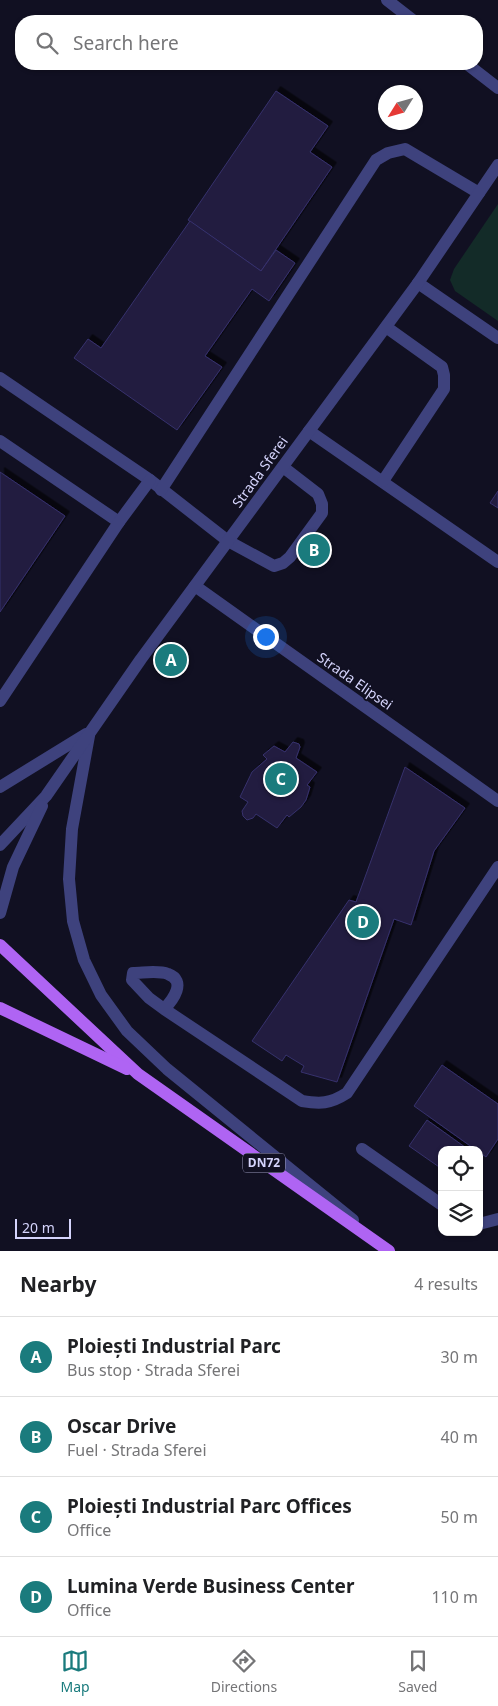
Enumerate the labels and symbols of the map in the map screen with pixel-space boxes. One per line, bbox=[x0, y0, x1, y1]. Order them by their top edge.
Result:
north arrow bbox=[378, 85, 423, 130]
street label: Strada Sferei bbox=[227, 432, 292, 511]
pin: B bbox=[298, 531, 330, 569]
your location bbox=[253, 624, 279, 650]
pin: A bbox=[155, 641, 187, 679]
street label: Strada Elipsei bbox=[314, 648, 397, 714]
pin: C bbox=[265, 760, 297, 798]
pin: D bbox=[347, 903, 379, 941]
road number: DN72 bbox=[243, 1154, 285, 1172]
scale bar bbox=[15, 1216, 71, 1239]

